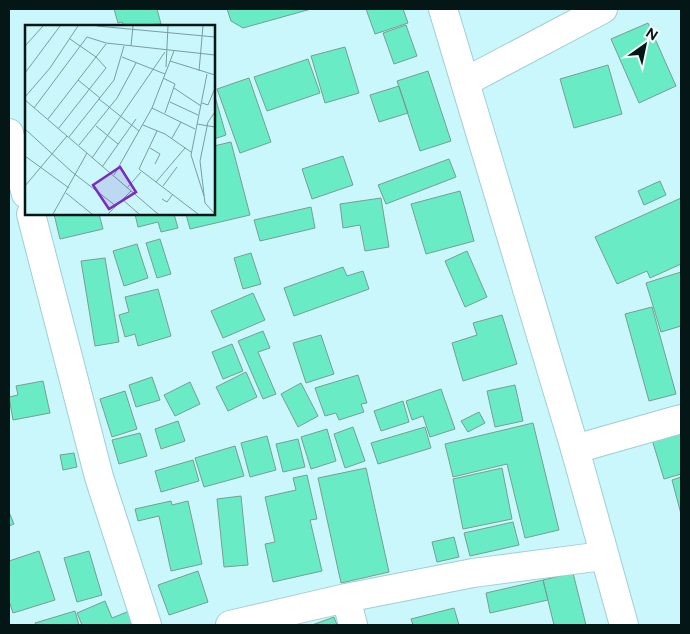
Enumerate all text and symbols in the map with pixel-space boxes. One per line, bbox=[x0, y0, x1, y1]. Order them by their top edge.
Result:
north arrow bbox=[620, 20, 670, 70]
text: N bbox=[643, 24, 661, 45]
inset map bbox=[25, 25, 215, 215]

